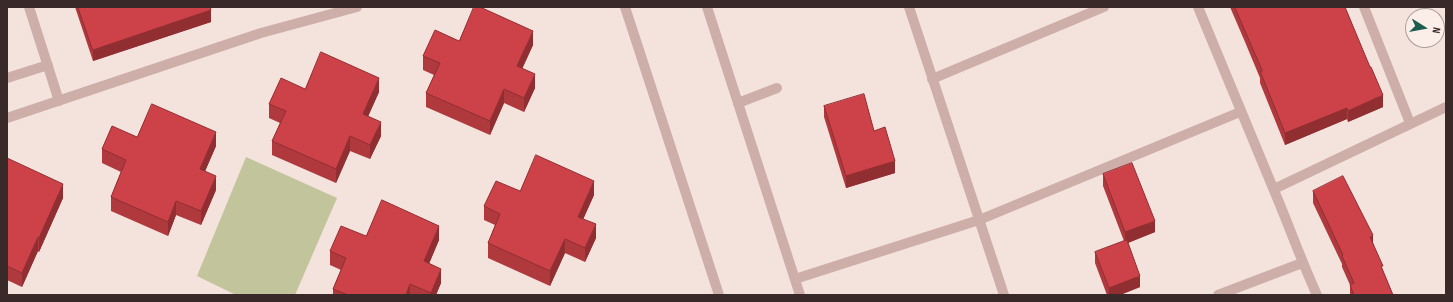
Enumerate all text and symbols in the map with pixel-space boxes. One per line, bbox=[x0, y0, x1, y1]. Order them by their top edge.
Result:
north arrow bbox=[1405, 8, 1445, 48]
text: N bbox=[1429, 26, 1443, 34]

